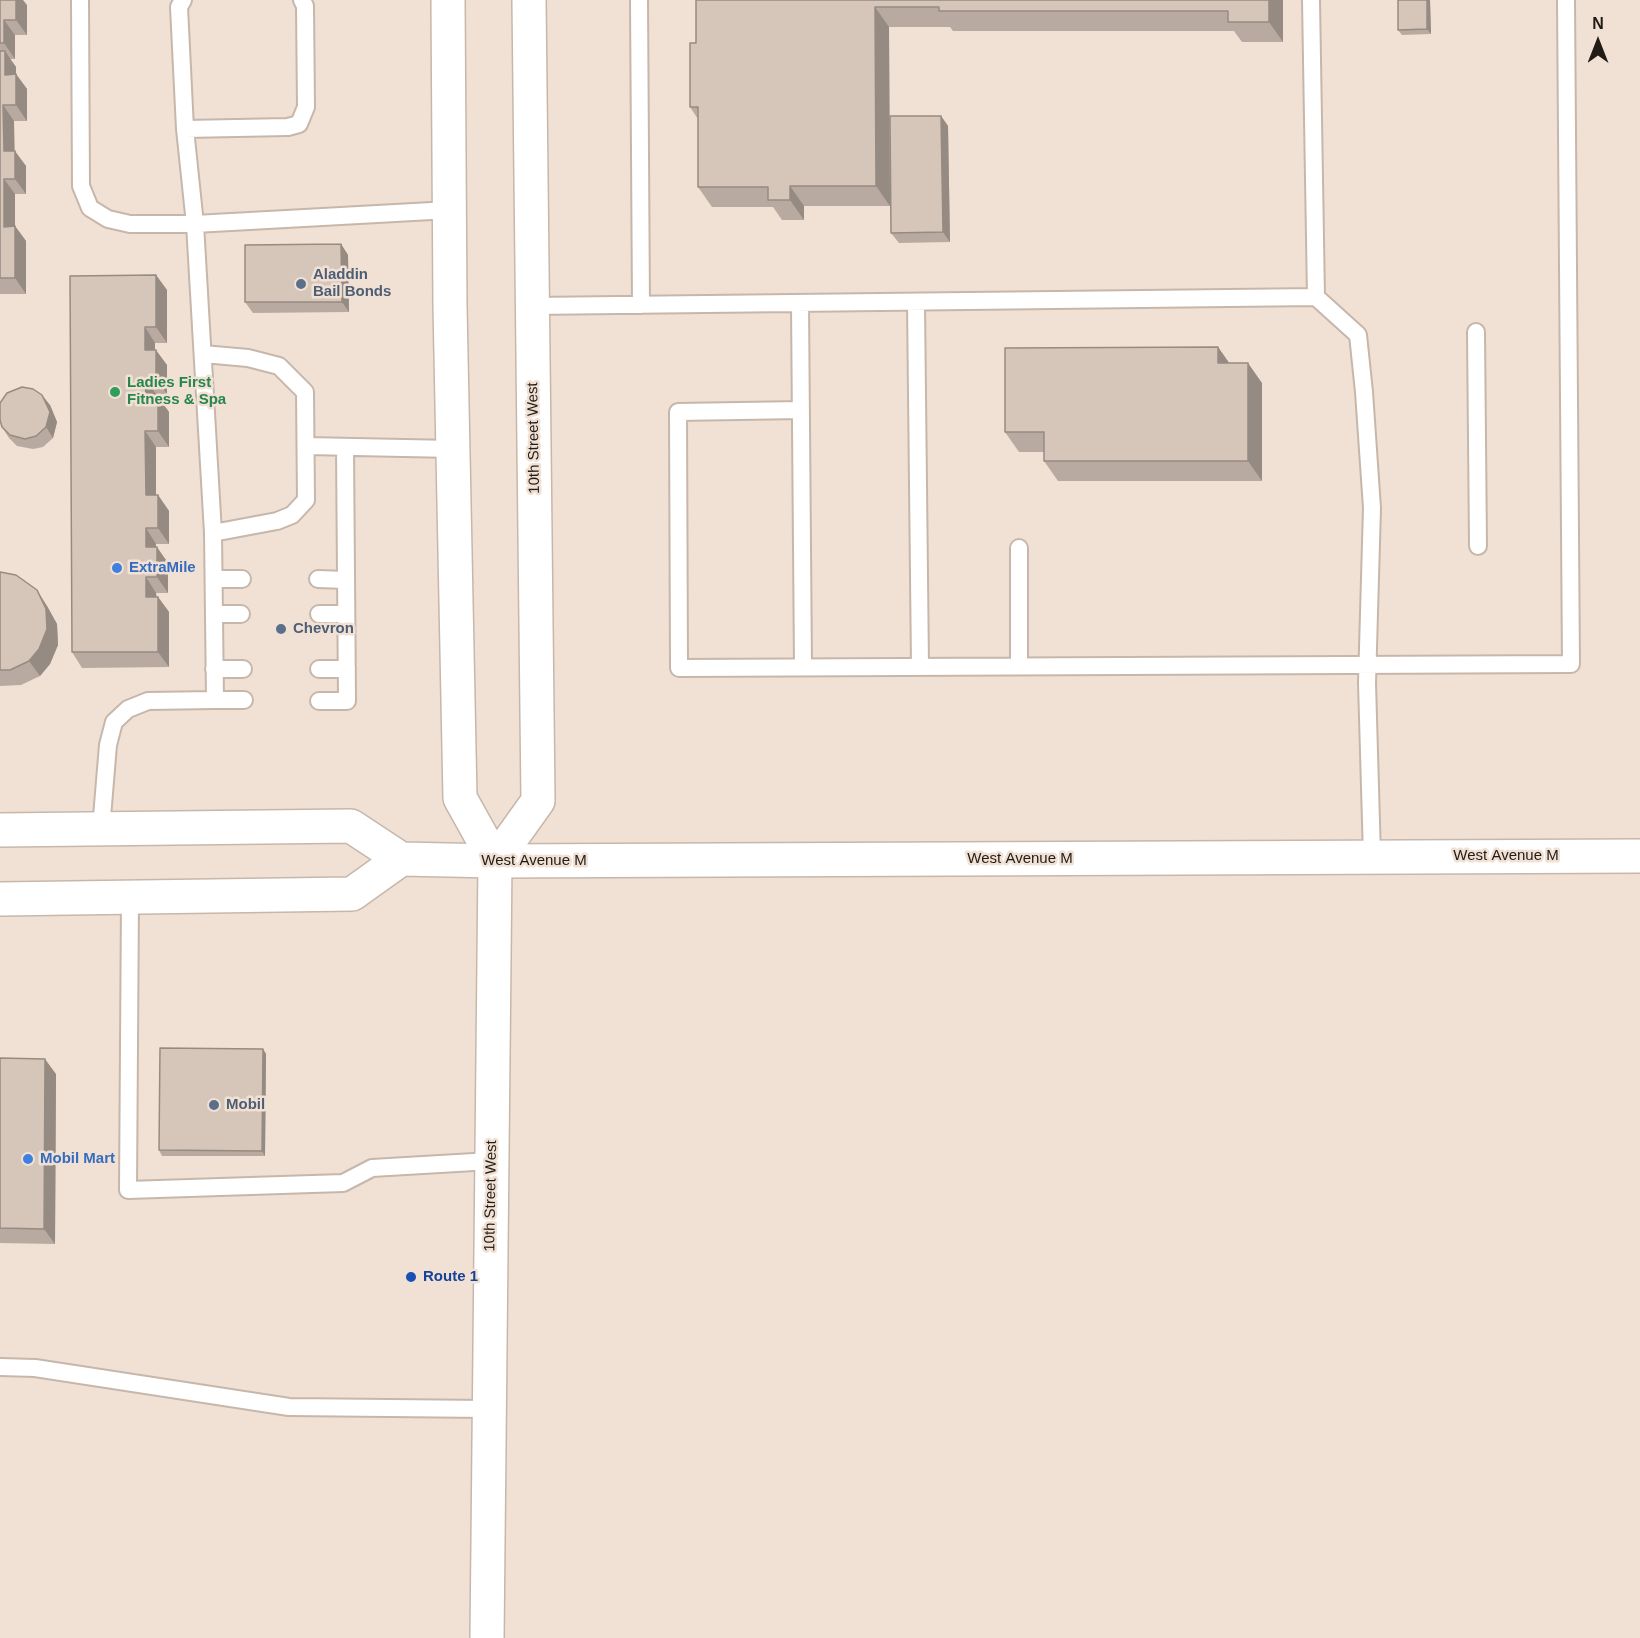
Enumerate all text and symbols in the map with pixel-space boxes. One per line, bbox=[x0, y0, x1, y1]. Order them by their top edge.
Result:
north arrow bbox=[1568, 12, 1628, 72]
text: N bbox=[1592, 15, 1604, 32]
place label: Aladdin Bail Bonds bbox=[313, 266, 391, 301]
marker: Aladdin Bail Bonds bbox=[294, 277, 308, 291]
place label: Ladies First Fitness & Spa bbox=[127, 374, 226, 409]
street label: 10th Street West bbox=[524, 382, 544, 494]
marker: Ladies First Fitness & Spa bbox=[108, 385, 122, 399]
place label: ExtraMile bbox=[129, 559, 196, 577]
marker: ExtraMile bbox=[110, 561, 124, 575]
place label: Chevron bbox=[293, 620, 354, 638]
marker: Chevron bbox=[274, 622, 288, 636]
street label: West Avenue M bbox=[1453, 847, 1559, 865]
street label: West Avenue M bbox=[967, 850, 1073, 868]
street label: West Avenue M bbox=[481, 852, 587, 870]
place label: Mobil bbox=[226, 1096, 265, 1114]
marker: Mobil bbox=[207, 1098, 221, 1112]
street label: 10th Street West bbox=[481, 1140, 501, 1252]
place label: Mobil Mart bbox=[40, 1150, 115, 1168]
marker: Mobil Mart bbox=[21, 1152, 35, 1166]
place label: Route 1 bbox=[423, 1268, 478, 1286]
marker: Route 1 bbox=[404, 1270, 418, 1284]

